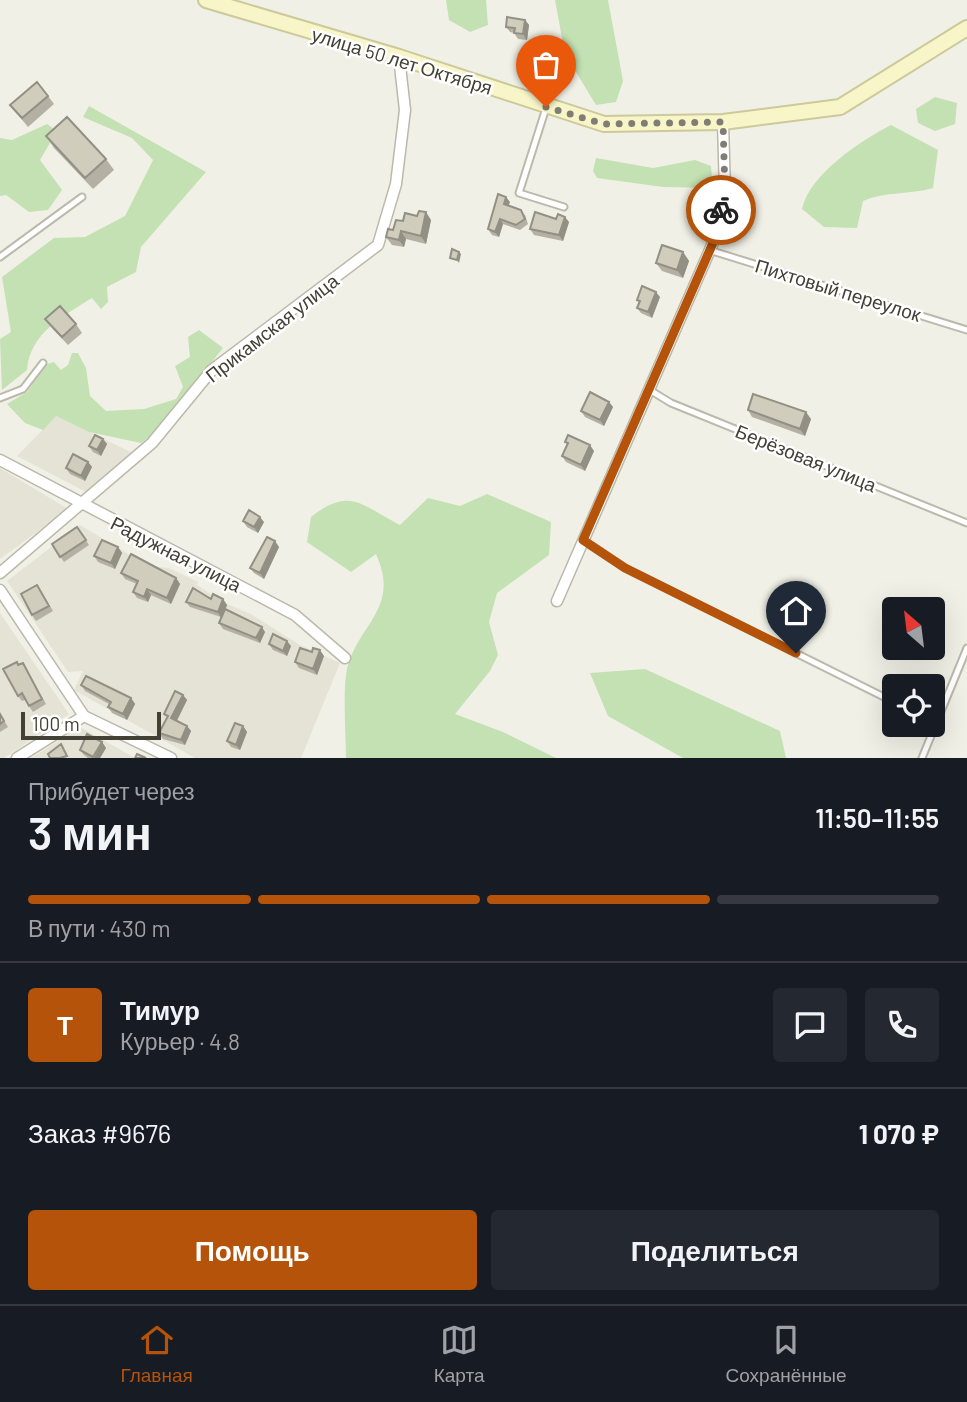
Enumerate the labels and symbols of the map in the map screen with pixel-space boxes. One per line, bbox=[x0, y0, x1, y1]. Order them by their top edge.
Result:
street label: улица 50 лет Октября bbox=[309, 22, 495, 99]
pin bbox=[516, 35, 576, 107]
courier bbox=[686, 175, 756, 245]
street label: Пихтовый переулок bbox=[753, 253, 924, 326]
street label: Прикамская улица bbox=[201, 268, 343, 387]
street label: Берёзовая улица bbox=[732, 419, 880, 496]
street label: Радужная улица bbox=[107, 511, 246, 597]
pin bbox=[766, 581, 826, 653]
north arrow bbox=[882, 597, 945, 660]
scale bar bbox=[21, 709, 161, 741]

